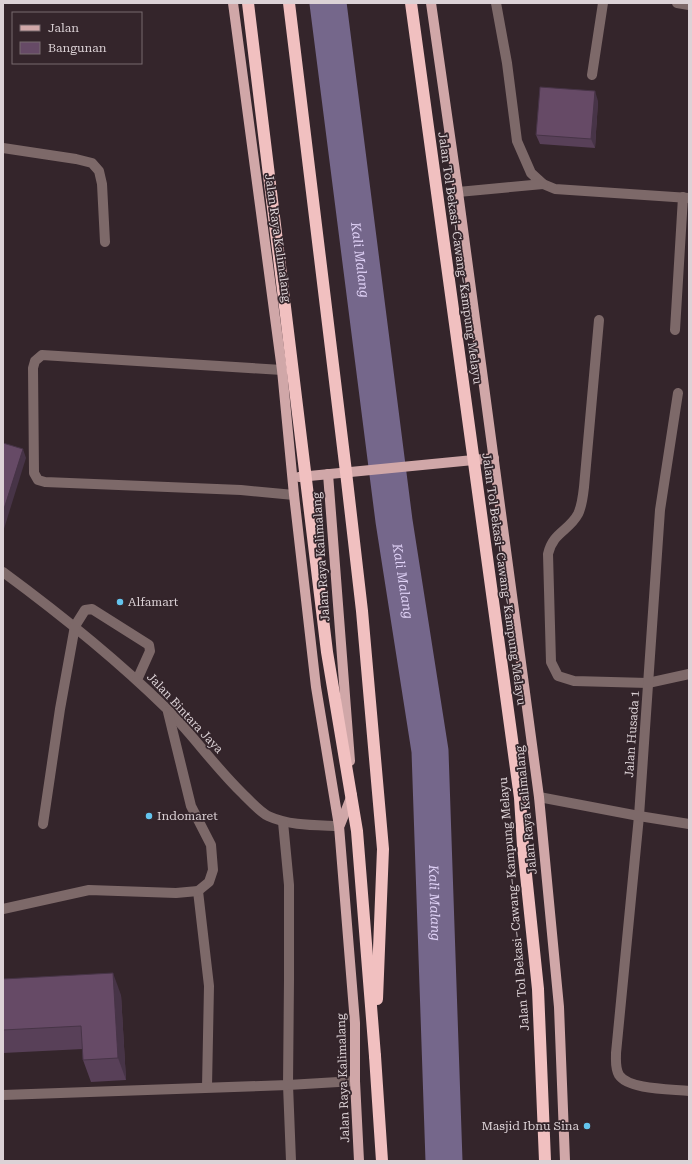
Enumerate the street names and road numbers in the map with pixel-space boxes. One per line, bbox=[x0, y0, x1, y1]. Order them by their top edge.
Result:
street label: Jalan Tol Bekasi–Cawang–Kampung Melayu bbox=[435, 131, 485, 386]
street label: Jalan Raya Kalimalang bbox=[262, 173, 294, 303]
street label: Jalan Tol Bekasi–Cawang–Kampung Melayu bbox=[479, 452, 529, 707]
street label: Jalan Raya Kalimalang bbox=[309, 492, 333, 622]
street label: Jalan Bintara Jaya bbox=[144, 670, 226, 756]
street label: Jalan Husada 1 bbox=[622, 690, 642, 778]
street label: Jalan Raya Kalimalang bbox=[512, 745, 540, 875]
street label: Jalan Tol Bekasi–Cawang–Kampung Melayu bbox=[496, 776, 532, 1031]
street label: Jalan Raya Kalimalang bbox=[334, 1013, 352, 1143]

